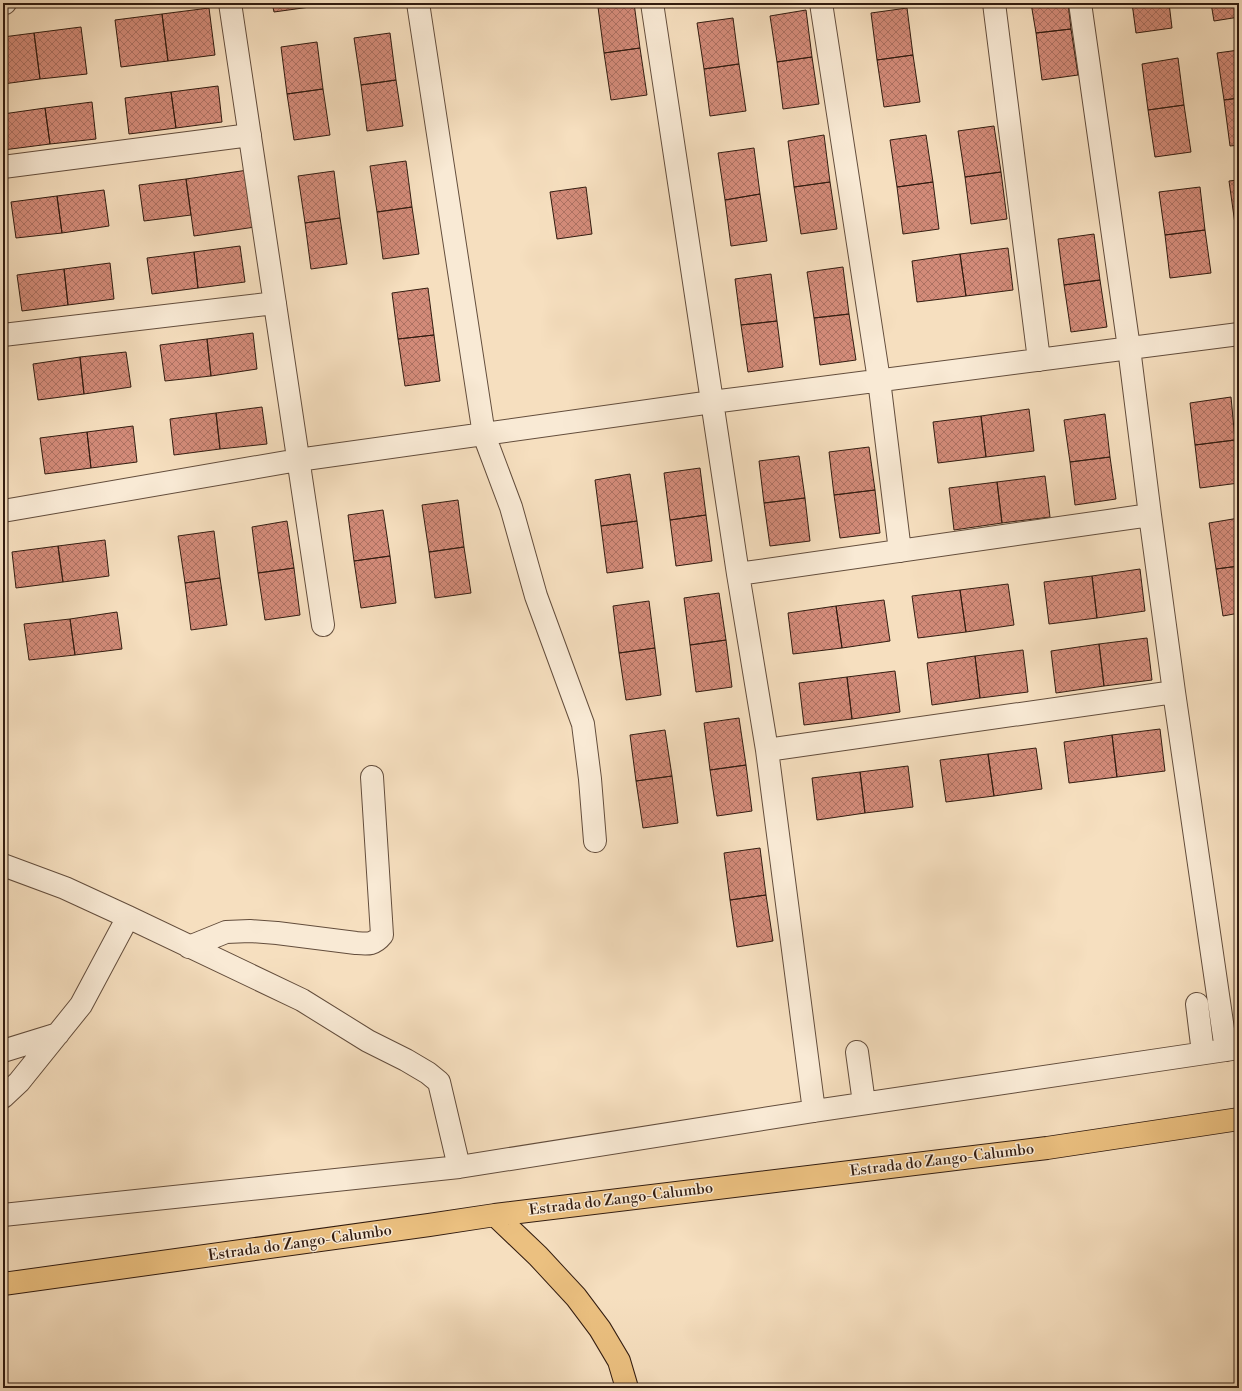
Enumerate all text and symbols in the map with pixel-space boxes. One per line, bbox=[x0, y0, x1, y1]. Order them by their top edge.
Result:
street label: Estrada do Zango-Calumbo bbox=[849, 1139, 1035, 1181]
street label: Estrada do Zango-Calumbo bbox=[528, 1178, 714, 1220]
street label: Estrada do Zango-Calumbo bbox=[207, 1221, 393, 1265]

